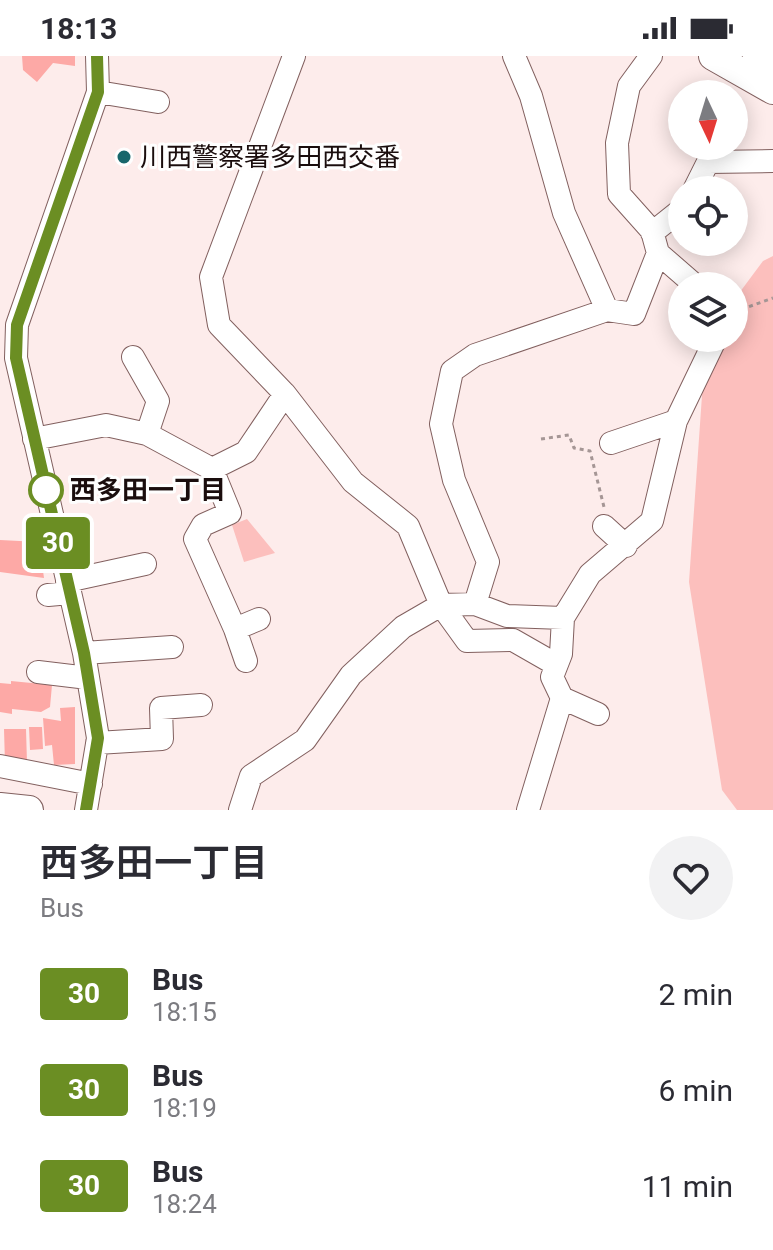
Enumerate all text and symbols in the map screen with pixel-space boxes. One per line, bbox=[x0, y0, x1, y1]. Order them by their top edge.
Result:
text: 18:13 bbox=[40, 11, 117, 46]
north arrow bbox=[668, 80, 748, 160]
map controls bbox=[668, 80, 748, 352]
place label: 川西警察署多田西交番 bbox=[140, 142, 400, 172]
marker: 川西警察署多田西交番 bbox=[115, 148, 133, 166]
button: locate bbox=[668, 176, 748, 256]
button: layers bbox=[668, 272, 748, 352]
marker: 西多田一丁目 bbox=[29, 473, 63, 507]
place label: 西多田一丁目 bbox=[70, 475, 226, 505]
line badge: 30 bbox=[22, 517, 94, 569]
text: 30 bbox=[42, 526, 74, 559]
button: heart bbox=[649, 836, 733, 920]
text: 西多田一丁目 bbox=[40, 841, 268, 885]
text: Bus bbox=[40, 893, 84, 923]
text: Bus bbox=[152, 962, 203, 997]
text: 30 bbox=[68, 977, 100, 1010]
text: 2 min bbox=[659, 977, 733, 1012]
text: 18:15 bbox=[152, 997, 217, 1027]
text: Bus bbox=[152, 1058, 203, 1093]
text: 30 bbox=[68, 1073, 100, 1106]
text: 6 min bbox=[659, 1073, 733, 1108]
text: 18:19 bbox=[152, 1093, 217, 1123]
text: Bus bbox=[152, 1154, 203, 1189]
text: 30 bbox=[68, 1169, 100, 1202]
text: 11 min bbox=[642, 1169, 733, 1204]
text: 18:24 bbox=[152, 1189, 217, 1219]

